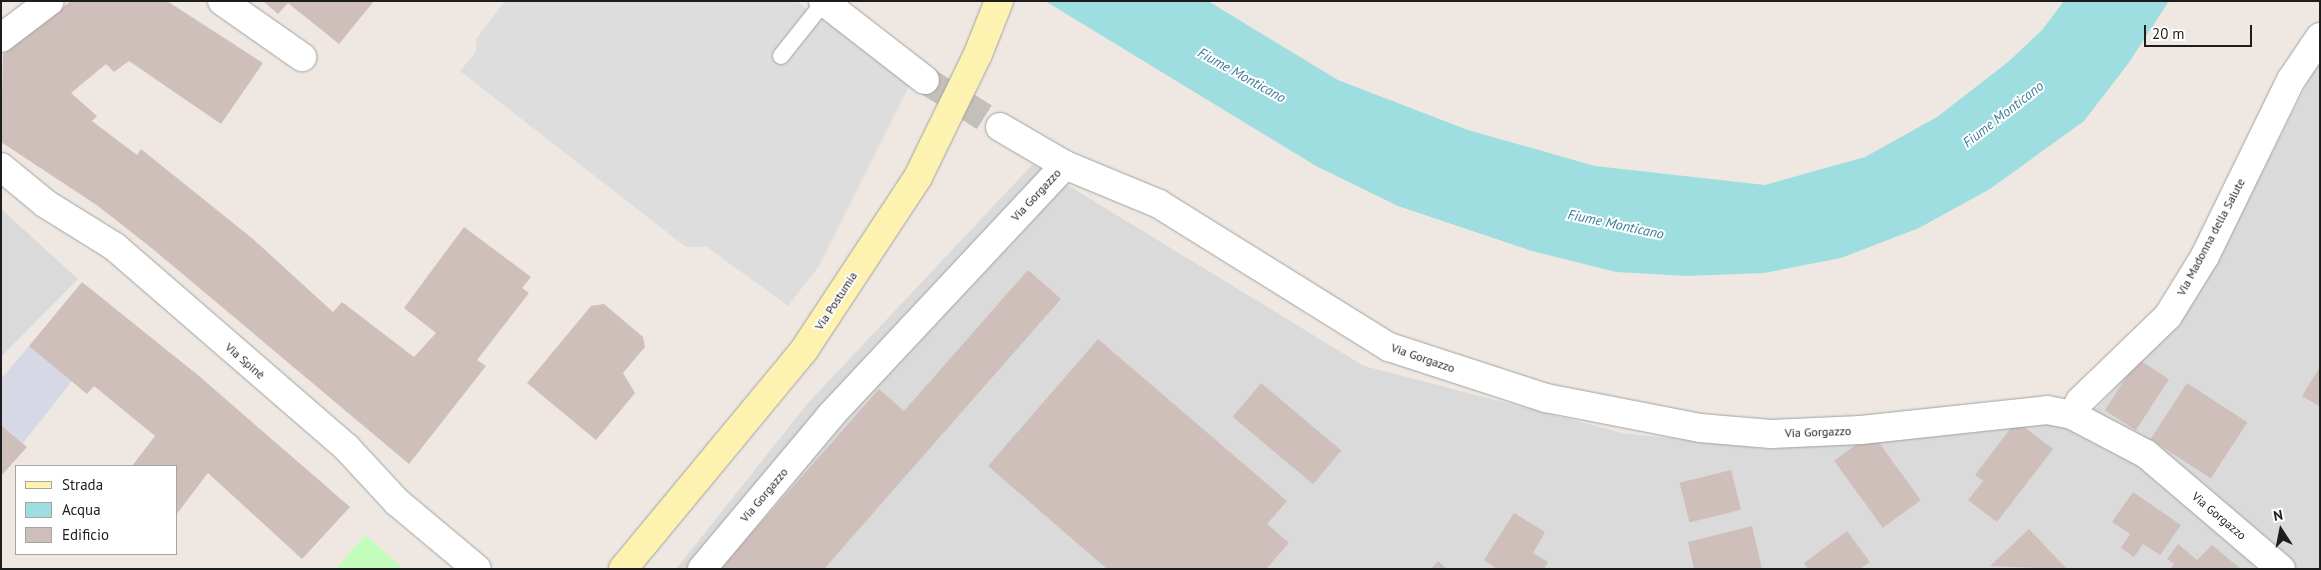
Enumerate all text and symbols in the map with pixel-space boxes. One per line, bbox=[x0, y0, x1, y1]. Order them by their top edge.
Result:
scale bar bbox=[2146, 15, 2254, 47]
text: 20 m bbox=[2152, 24, 2185, 43]
water label: Fiume Monticano bbox=[1195, 44, 1289, 106]
water label: Fiume Monticano bbox=[1959, 77, 2047, 151]
street label: Via Gorgazzo bbox=[1008, 166, 1064, 224]
street label: Via Madonna della Salute bbox=[2174, 176, 2248, 298]
water label: Fiume Monticano bbox=[1566, 206, 1666, 242]
street label: Via Postumia bbox=[812, 269, 860, 333]
street label: Via Spinè bbox=[222, 340, 268, 382]
street label: Via Gorgazzo bbox=[1389, 340, 1457, 376]
street label: Via Gorgazzo bbox=[1785, 424, 1851, 440]
legend bbox=[15, 465, 178, 555]
street label: Via Gorgazzo bbox=[737, 465, 791, 525]
text: Strada bbox=[62, 475, 103, 494]
street label: Via Gorgazzo bbox=[2189, 489, 2249, 543]
text: Acqua bbox=[62, 500, 101, 519]
north arrow bbox=[2256, 505, 2306, 555]
text: N bbox=[2272, 506, 2284, 525]
text: Edificio bbox=[62, 525, 109, 544]

